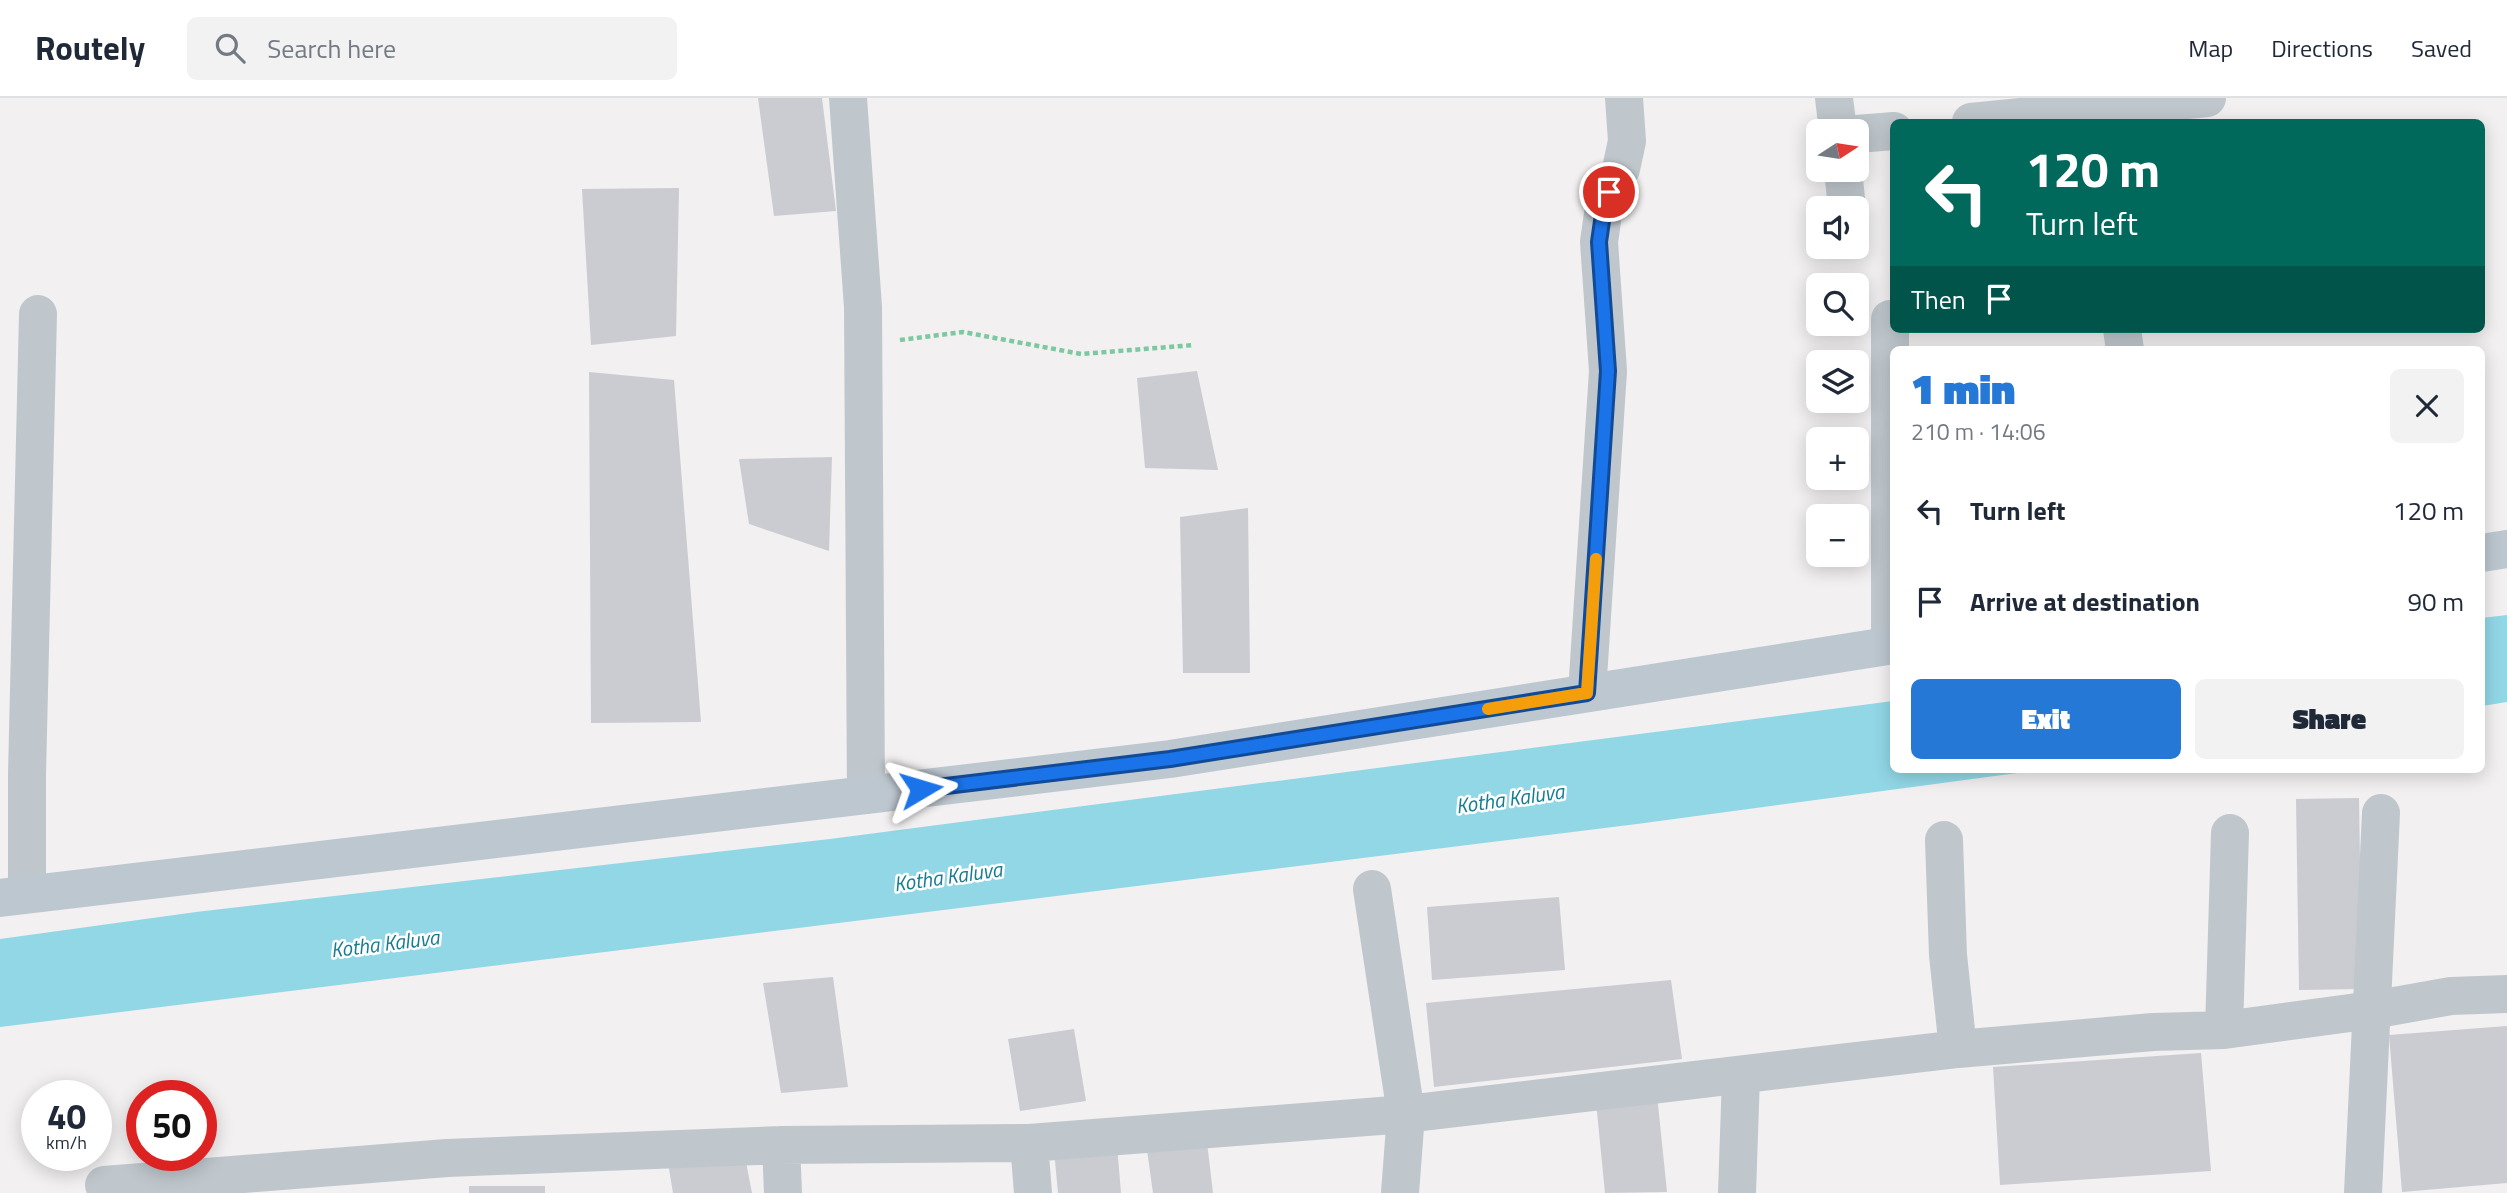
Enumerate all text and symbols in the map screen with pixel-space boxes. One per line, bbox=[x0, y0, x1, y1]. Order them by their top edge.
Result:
search box bbox=[187, 17, 677, 80]
text: Routely bbox=[35, 23, 145, 73]
icon: search bbox=[211, 29, 249, 67]
text: Search here bbox=[267, 29, 396, 68]
text: Map bbox=[2188, 30, 2233, 66]
text: Directions bbox=[2271, 30, 2373, 66]
text: Saved bbox=[2411, 30, 2472, 66]
north arrow bbox=[1806, 119, 1869, 182]
map controls bbox=[1806, 119, 1869, 567]
text: 120 m bbox=[2026, 131, 2160, 206]
icon: left bbox=[1911, 147, 2002, 238]
pin bbox=[1579, 162, 1639, 222]
icon: arrive bbox=[1590, 173, 1628, 211]
button: sound bbox=[1806, 196, 1869, 259]
text: Turn left bbox=[2026, 199, 2138, 247]
button: search bbox=[1806, 273, 1869, 336]
text: Then bbox=[1911, 280, 1966, 319]
icon: arrive bbox=[1980, 280, 2018, 318]
button: layers bbox=[1806, 350, 1869, 413]
text: 1 min bbox=[1911, 356, 2015, 420]
button: close bbox=[2390, 369, 2464, 443]
text: 210 m · 14:06 bbox=[1911, 414, 2046, 449]
button: + bbox=[1806, 427, 1869, 490]
text: Turn left bbox=[1970, 491, 2065, 530]
text: 120 m bbox=[2393, 491, 2464, 530]
icon: left bbox=[1911, 492, 1949, 530]
button: − bbox=[1806, 504, 1869, 567]
text: Arrive at destination bbox=[1970, 582, 2200, 621]
text: 90 m bbox=[2407, 582, 2464, 621]
icon: arrive bbox=[1911, 583, 1949, 621]
button: Exit bbox=[1911, 679, 2181, 759]
button: Share bbox=[2195, 679, 2464, 759]
position arrow bbox=[884, 752, 958, 826]
water label: Kotha Kaluva bbox=[1454, 774, 1567, 821]
water label: Kotha Kaluva bbox=[892, 852, 1005, 899]
water label: Kotha Kaluva bbox=[329, 920, 442, 966]
speed limit sign: 50 bbox=[126, 1080, 217, 1171]
text: 40 bbox=[47, 1089, 86, 1143]
text: km/h bbox=[46, 1129, 87, 1156]

